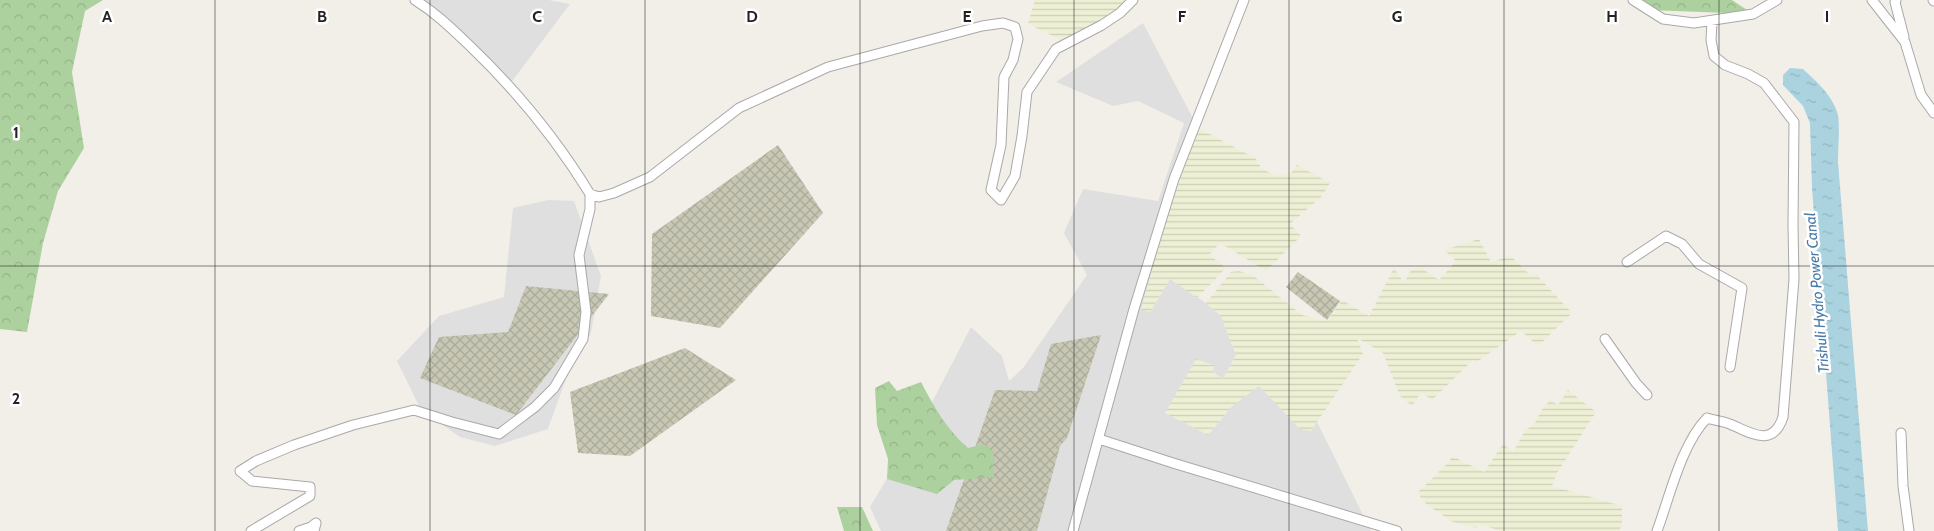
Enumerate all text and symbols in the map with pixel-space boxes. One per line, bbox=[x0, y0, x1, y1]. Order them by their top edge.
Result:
text: A bbox=[102, 7, 112, 26]
text: B bbox=[317, 7, 327, 26]
text: C bbox=[532, 7, 542, 26]
text: D bbox=[746, 7, 758, 26]
text: E bbox=[962, 7, 972, 26]
text: F bbox=[1178, 7, 1187, 26]
text: G bbox=[1392, 7, 1402, 26]
text: H bbox=[1606, 7, 1618, 26]
text: I bbox=[1825, 7, 1829, 26]
text: 1 bbox=[13, 123, 19, 142]
water label: Trishuli Hydro Power Canal bbox=[1801, 212, 1833, 374]
text: 2 bbox=[12, 389, 20, 408]

